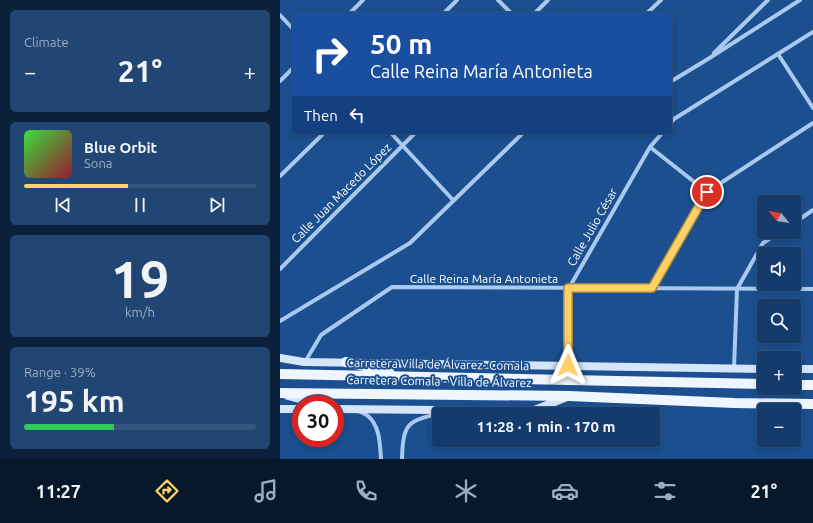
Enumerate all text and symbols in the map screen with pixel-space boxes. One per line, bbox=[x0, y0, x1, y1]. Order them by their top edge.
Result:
icon: right bbox=[304, 28, 356, 80]
text: 50 m bbox=[370, 28, 432, 59]
text: Climate bbox=[24, 35, 69, 49]
text: 21° bbox=[118, 54, 162, 88]
text: − bbox=[24, 59, 36, 84]
text: + bbox=[244, 59, 256, 84]
text: Calle Reina María Antonieta bbox=[370, 61, 593, 81]
icon: left bbox=[346, 104, 368, 126]
text: Then bbox=[304, 107, 338, 124]
text: Blue Orbit bbox=[84, 139, 157, 156]
street label: Calle Juan Macedo López bbox=[288, 140, 394, 246]
text: Sona bbox=[84, 156, 113, 170]
pin bbox=[690, 175, 724, 209]
icon: arrive bbox=[696, 181, 718, 203]
street label: Calle Julio César bbox=[564, 185, 620, 268]
icon: previous bbox=[52, 194, 74, 216]
icon: pause bbox=[129, 194, 151, 216]
icon: next bbox=[206, 194, 228, 216]
north arrow bbox=[757, 195, 801, 239]
map controls bbox=[757, 195, 801, 447]
button: sound bbox=[757, 247, 801, 291]
text: 19 bbox=[111, 250, 169, 308]
street label: Calle Reina María Antonieta bbox=[410, 272, 558, 285]
button: search bbox=[757, 299, 801, 343]
text: km/h bbox=[125, 305, 155, 319]
position arrow bbox=[547, 344, 589, 386]
button: + bbox=[757, 351, 801, 395]
street label: Carretera Villa de Álvarez- Comala bbox=[347, 356, 529, 372]
text: Range · 39% bbox=[24, 365, 96, 379]
street label: Carretera Comala - Villa de Álvarez bbox=[346, 373, 532, 389]
text: 195 km bbox=[24, 384, 125, 418]
speed limit sign: 30 bbox=[292, 395, 344, 447]
button: − bbox=[757, 403, 801, 447]
text: 11:28 · 1 min · 170 m bbox=[477, 418, 615, 435]
icon: directions bbox=[153, 477, 181, 505]
icon: music bbox=[252, 477, 280, 505]
icon: phone bbox=[352, 477, 380, 505]
icon: climate bbox=[452, 477, 480, 505]
icon: car bbox=[551, 477, 579, 505]
icon: filters bbox=[651, 477, 679, 505]
text: 11:27 bbox=[36, 481, 81, 501]
text: 21° bbox=[750, 481, 777, 501]

